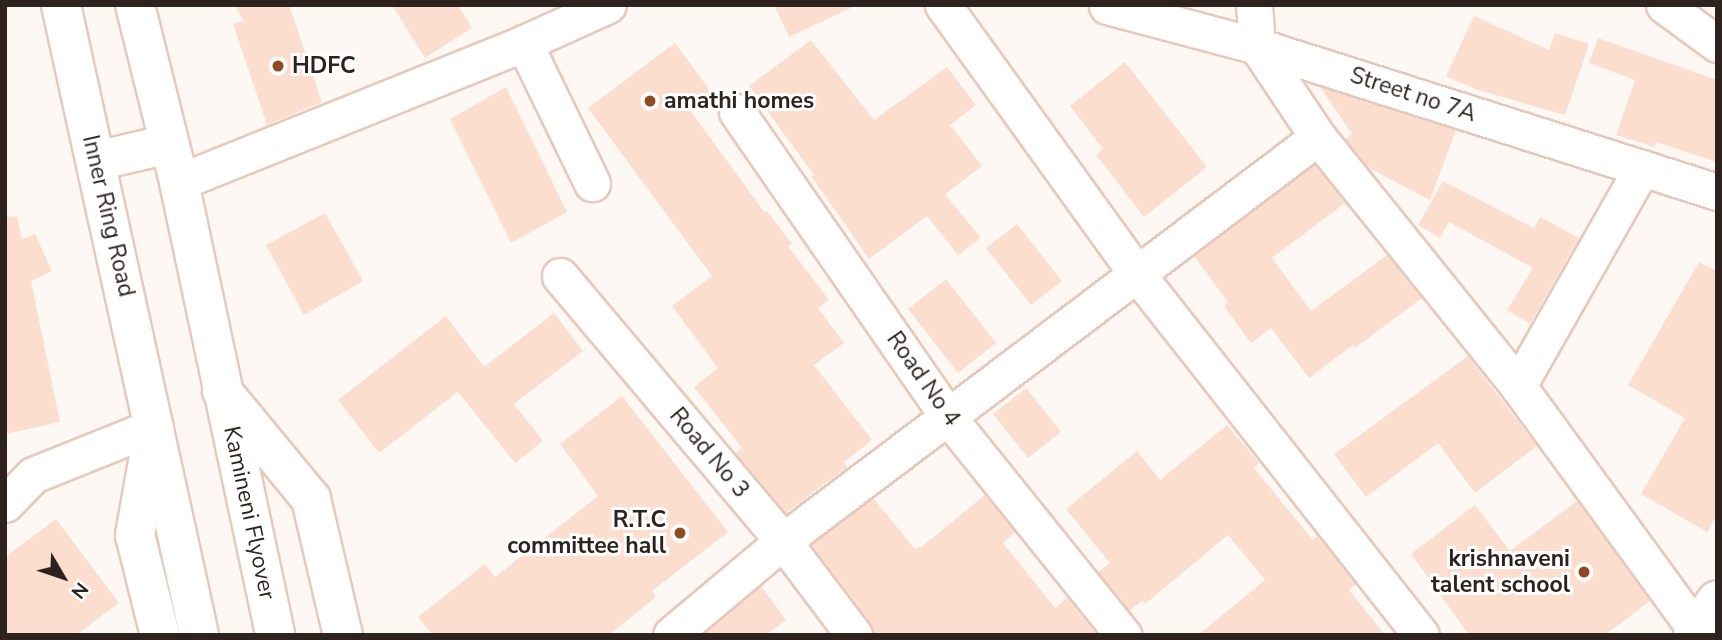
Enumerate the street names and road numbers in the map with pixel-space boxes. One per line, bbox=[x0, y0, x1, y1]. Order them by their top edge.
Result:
street label: Street no 7A bbox=[1346, 62, 1480, 128]
street label: Inner Ring Road bbox=[76, 132, 140, 300]
street label: Road No 4 bbox=[880, 326, 966, 432]
street label: Road No 3 bbox=[663, 402, 755, 504]
street label: Kamineni Flyover bbox=[217, 424, 281, 602]

